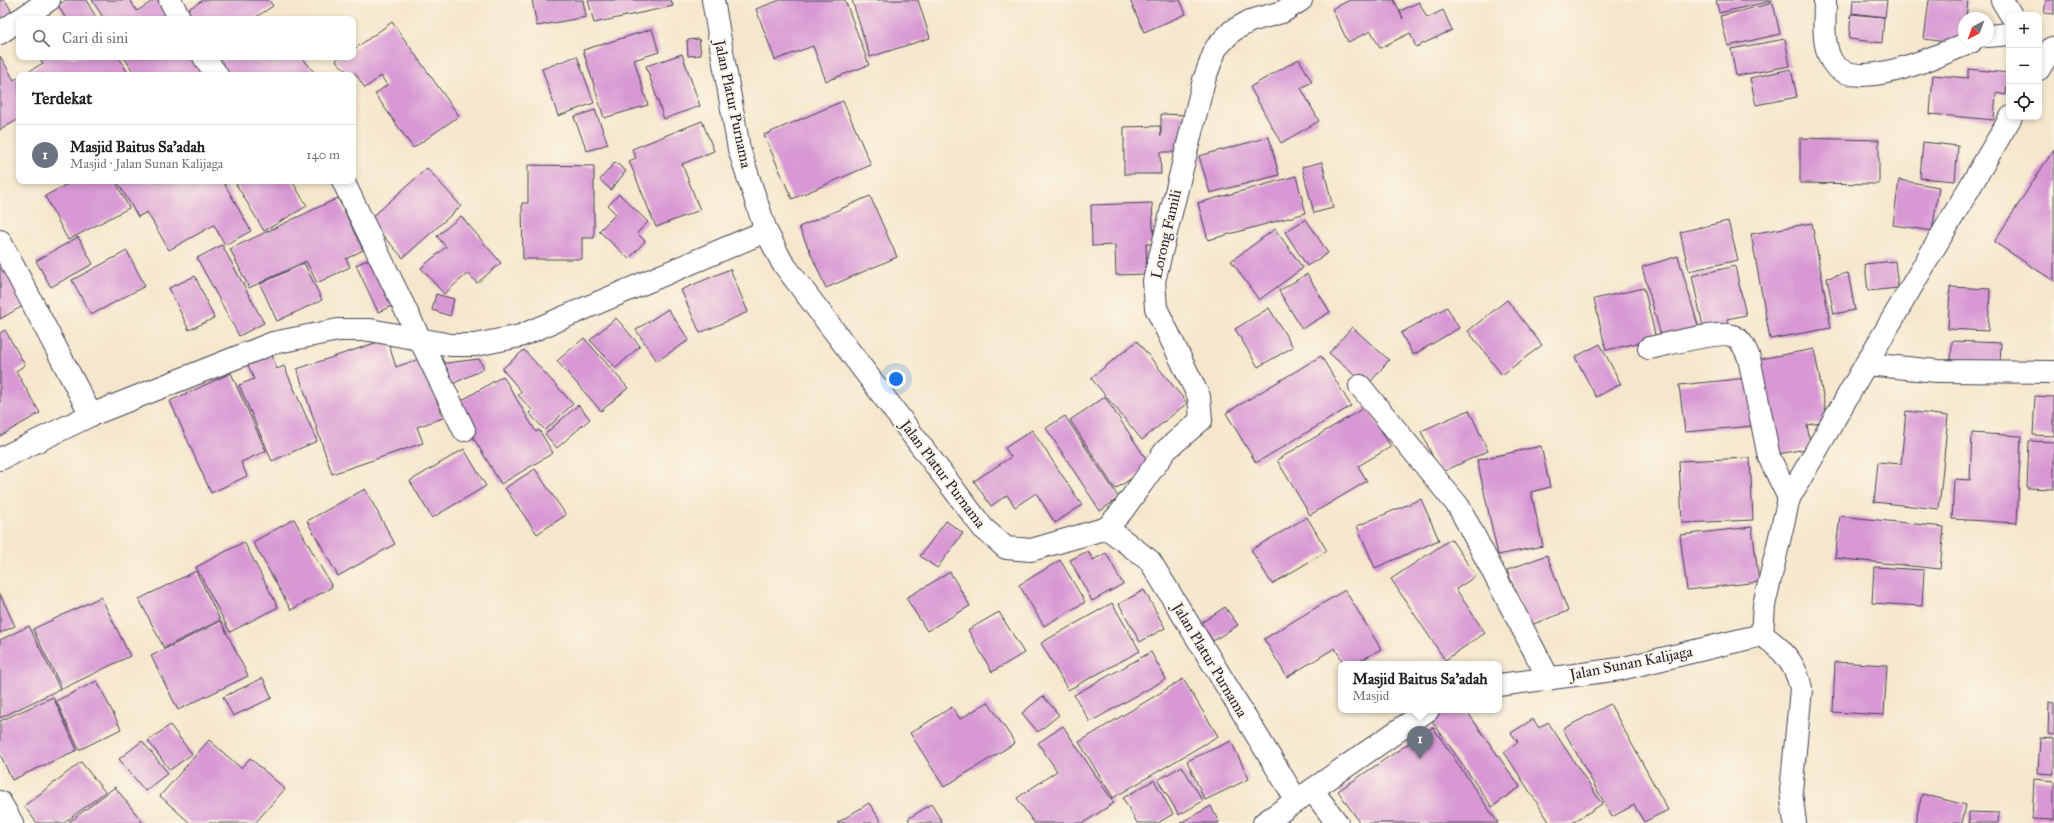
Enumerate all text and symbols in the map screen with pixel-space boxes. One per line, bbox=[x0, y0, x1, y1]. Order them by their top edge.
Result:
north arrow bbox=[1958, 12, 1994, 48]
map controls bbox=[2006, 12, 2042, 120]
button: + bbox=[2006, 12, 2042, 48]
search box bbox=[16, 16, 356, 60]
icon: search bbox=[30, 27, 52, 49]
text: Cari di sini bbox=[62, 29, 128, 47]
street label: Jalan Platur Purnama bbox=[709, 36, 756, 171]
button: − bbox=[2006, 48, 2042, 84]
button: locate bbox=[2006, 84, 2042, 120]
text: Terdekat bbox=[32, 88, 92, 109]
text: Masjid Baitus Sa'adah bbox=[70, 138, 205, 156]
text: 1 bbox=[42, 147, 48, 163]
text: 140 m bbox=[306, 147, 340, 163]
text: Masjid · Jalan Sunan Kalijaga bbox=[70, 156, 223, 172]
street label: Lorong Famili bbox=[1147, 188, 1185, 280]
your location bbox=[886, 369, 906, 389]
street label: Jalan Platur Purnama bbox=[895, 415, 990, 533]
street label: Jalan Platur Purnama bbox=[1167, 598, 1252, 722]
street label: Jalan Sunan Kalijaga bbox=[1566, 642, 1695, 685]
popup bbox=[1338, 661, 1502, 713]
text: Masjid Baitus Sa'adah bbox=[1352, 670, 1488, 688]
text: Masjid bbox=[1352, 688, 1389, 704]
pin: 1 bbox=[1407, 726, 1433, 759]

